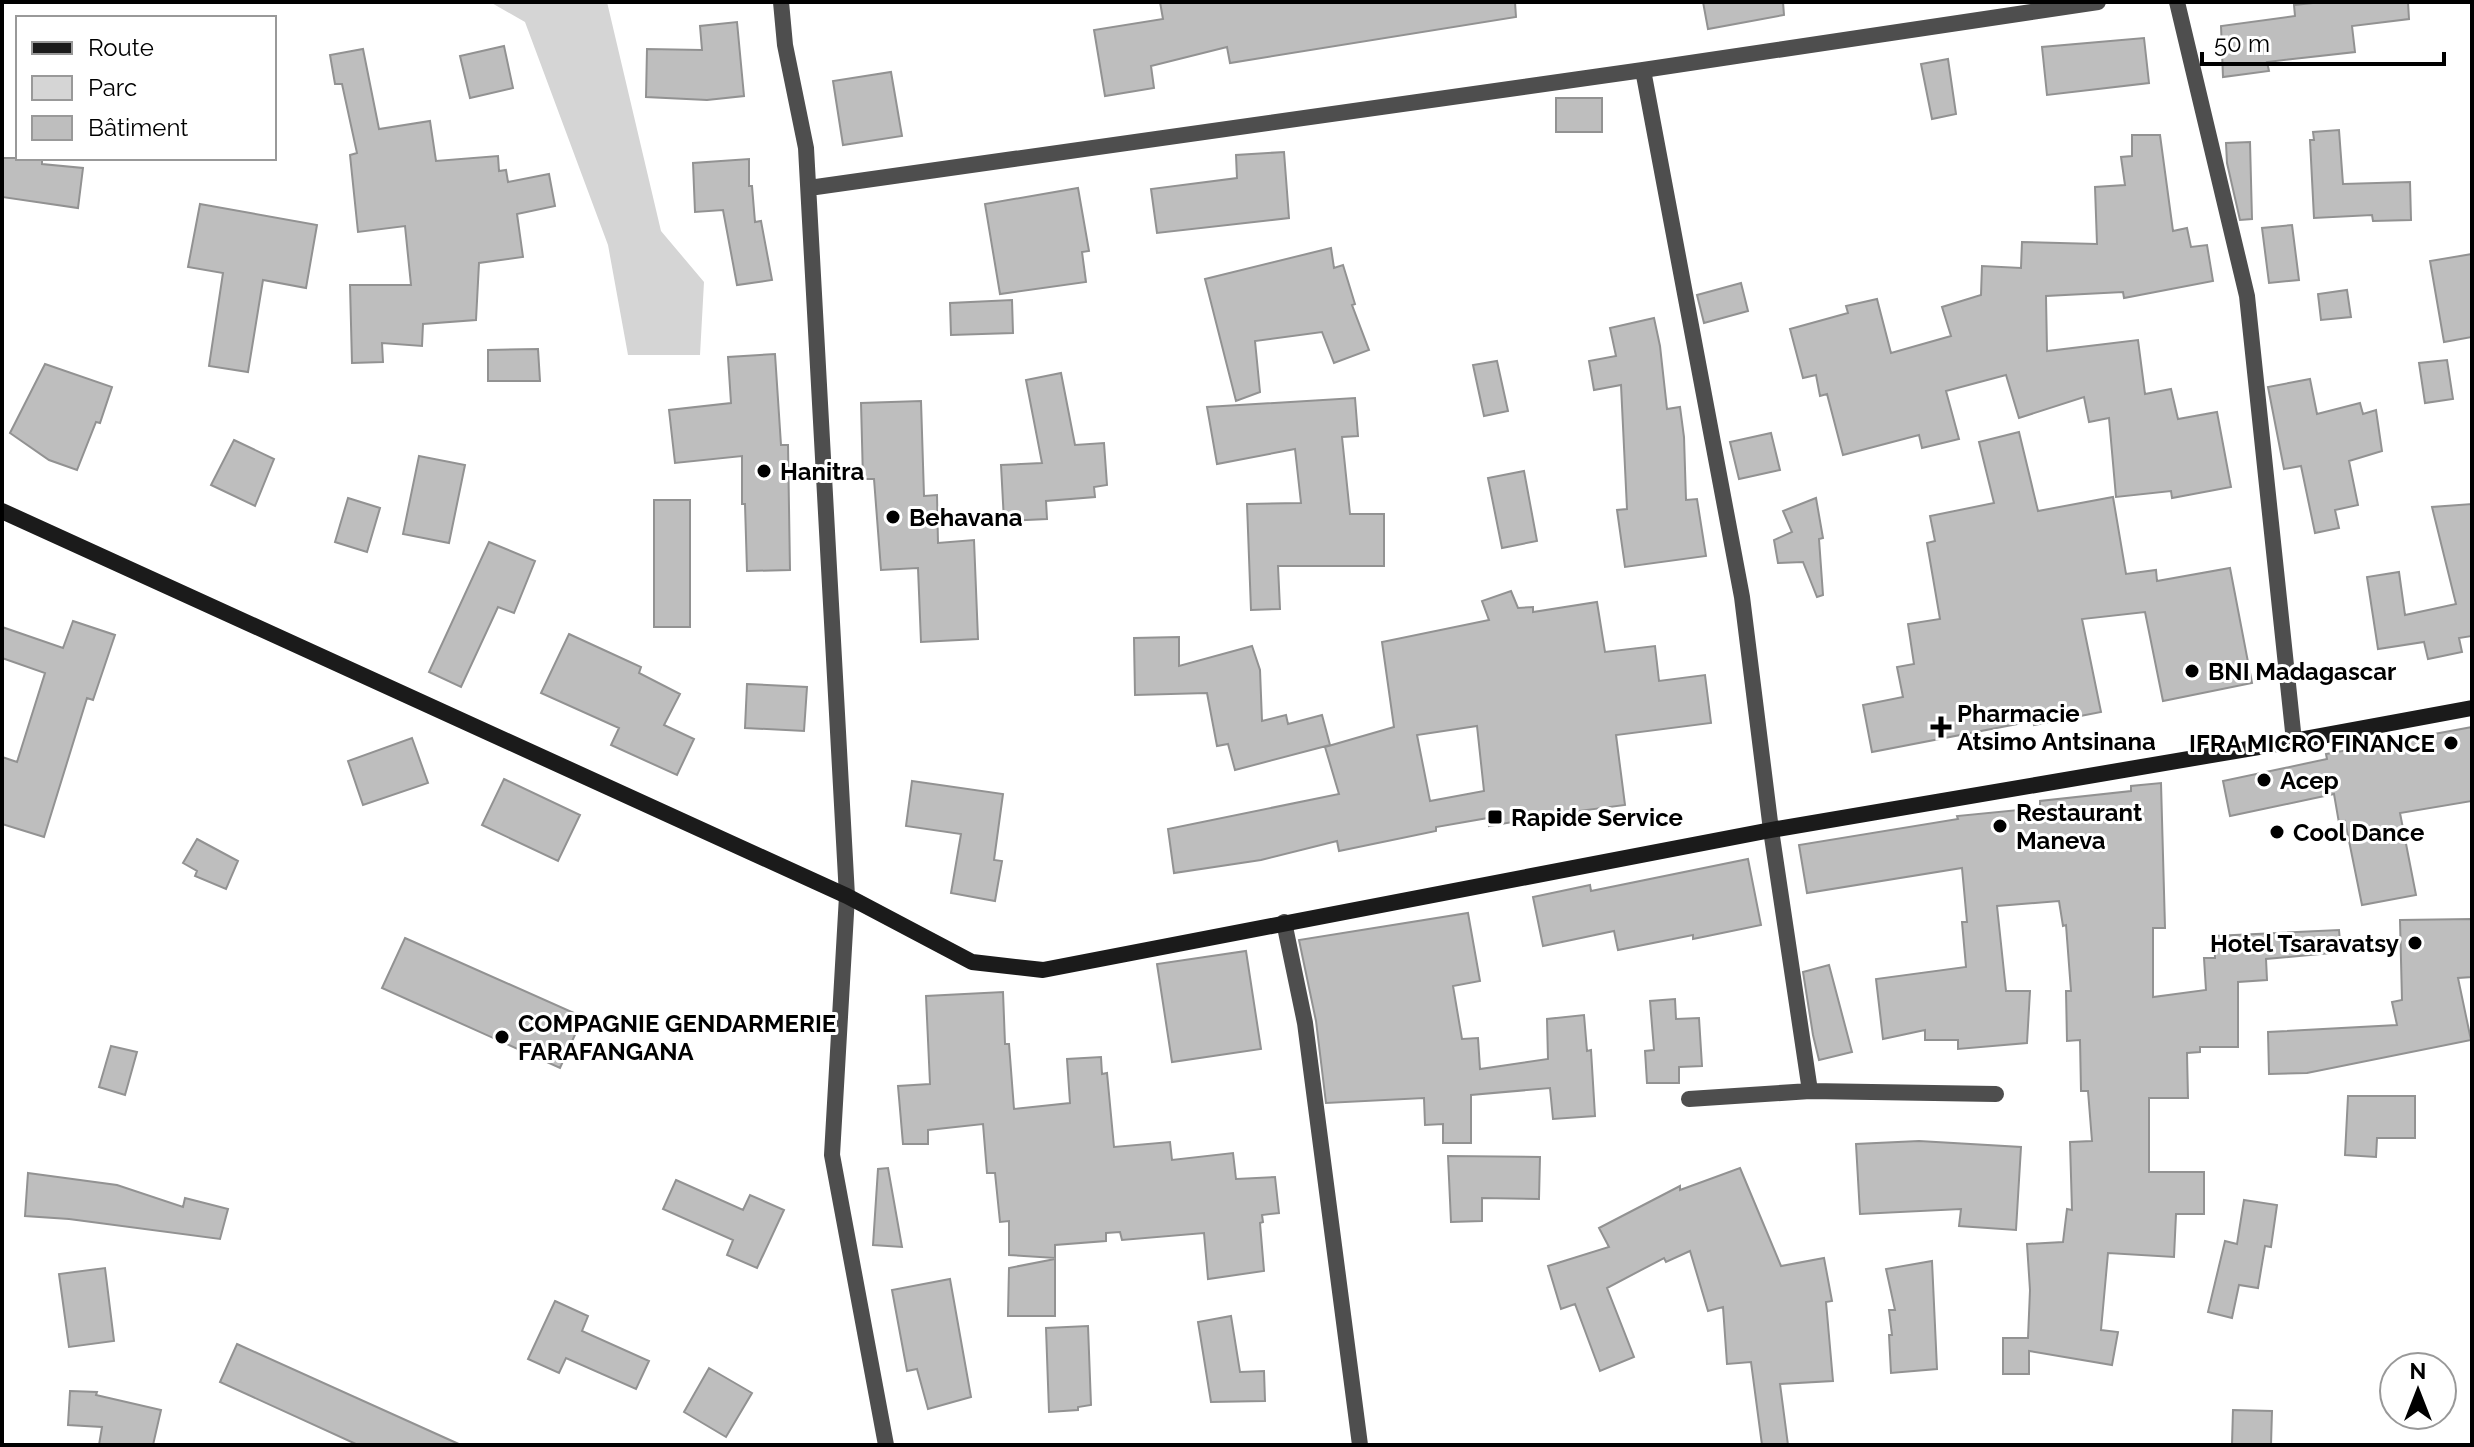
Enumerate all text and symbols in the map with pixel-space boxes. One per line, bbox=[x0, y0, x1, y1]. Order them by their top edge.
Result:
legend bbox=[16, 16, 276, 160]
scale bar bbox=[2202, 16, 2444, 66]
text: 50 m bbox=[2214, 29, 2270, 58]
text: Route bbox=[88, 33, 154, 62]
text: Parc bbox=[88, 73, 137, 102]
text: Bâtiment bbox=[88, 113, 188, 142]
place label: Hanitra bbox=[780, 457, 865, 486]
marker: Hanitra bbox=[755, 462, 773, 480]
place label: Behavana bbox=[909, 503, 1023, 532]
marker: Behavana bbox=[884, 508, 902, 526]
place label: BNI Madagascar bbox=[2208, 657, 2396, 686]
marker: BNI Madagascar bbox=[2183, 662, 2201, 680]
place label: Pharmacie Atsimo Antsinana bbox=[1957, 699, 2156, 756]
marker: Pharmacie Atsimo Antsinana bbox=[1932, 718, 1950, 736]
place label: IFRA MICRO FINANCE bbox=[2189, 729, 2435, 758]
marker: IFRA MICRO FINANCE bbox=[2442, 734, 2460, 752]
place label: Acep bbox=[2280, 766, 2339, 795]
marker: Acep bbox=[2255, 771, 2273, 789]
place label: Restaurant Maneva bbox=[2016, 798, 2142, 855]
place label: Rapide Service bbox=[1511, 803, 1683, 832]
marker: Rapide Service bbox=[1486, 808, 1504, 826]
marker: Restaurant Maneva bbox=[1991, 817, 2009, 835]
place label: Cool Dance bbox=[2293, 818, 2424, 847]
marker: Cool Dance bbox=[2268, 823, 2286, 841]
place label: Hotel Tsaravatsy bbox=[2210, 929, 2399, 958]
marker: Hotel Tsaravatsy bbox=[2406, 934, 2424, 952]
place label: COMPAGNIE GENDARMERIE FARAFANGANA bbox=[518, 1009, 836, 1066]
marker: COMPAGNIE GENDARMERIE FARAFANGANA bbox=[493, 1028, 511, 1046]
north arrow bbox=[2378, 1351, 2458, 1431]
text: N bbox=[2410, 1358, 2426, 1384]

